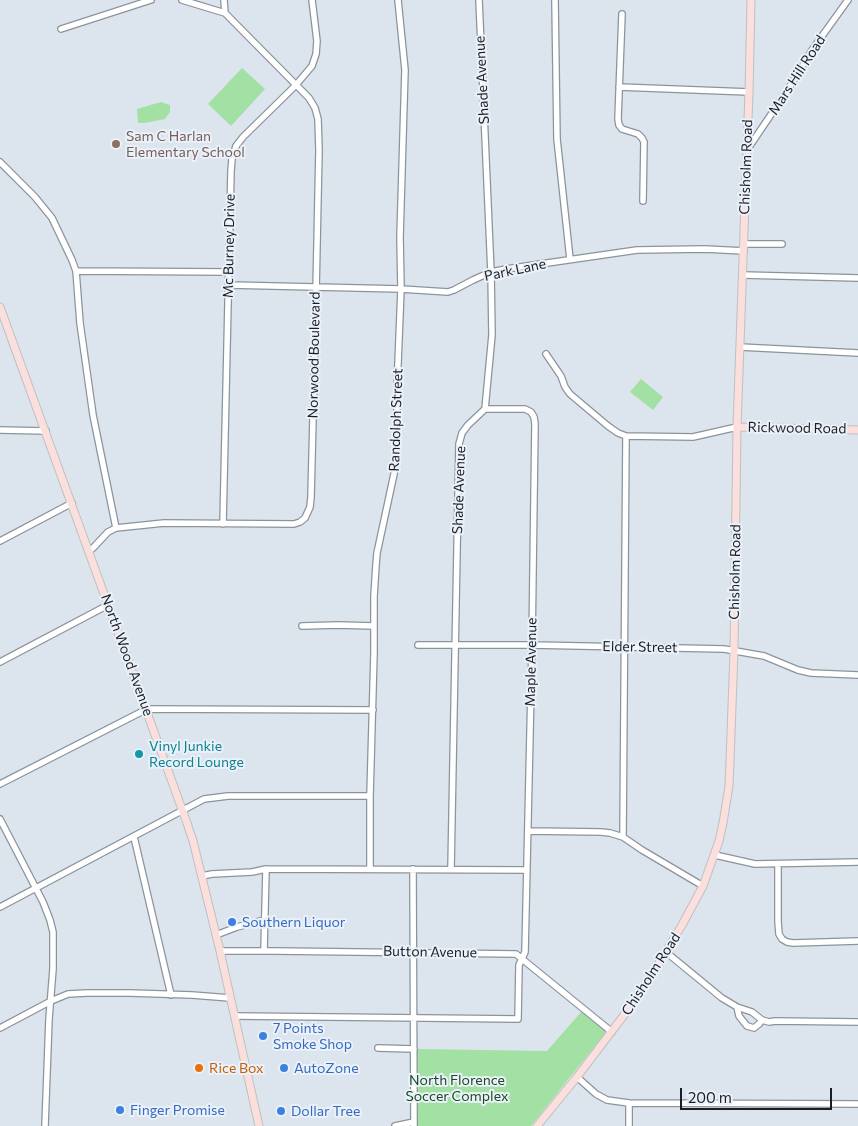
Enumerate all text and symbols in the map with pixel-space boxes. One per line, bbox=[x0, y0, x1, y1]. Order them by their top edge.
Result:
street label: Mars Hill Road bbox=[765, 32, 829, 118]
street label: Shade Avenue bbox=[471, 35, 493, 125]
street label: Chisholm Road bbox=[736, 119, 756, 215]
place label: Sam C Harlan Elementary School bbox=[126, 128, 245, 160]
marker: Sam C Harlan Elementary School bbox=[110, 138, 122, 150]
street label: Mc Burney Drive bbox=[220, 194, 238, 298]
street label: Park Lane bbox=[483, 255, 547, 285]
street label: Norwood Boulevard bbox=[304, 291, 324, 419]
street label: Randolph Street bbox=[386, 368, 406, 472]
street label: Rickwood Road bbox=[748, 419, 846, 437]
street label: Shade Avenue bbox=[449, 446, 469, 534]
street label: Chisholm Road bbox=[726, 524, 744, 620]
street label: North Wood Avenue bbox=[97, 592, 157, 718]
street label: Maple Avenue bbox=[522, 617, 540, 707]
street label: Elder Street bbox=[602, 638, 678, 656]
place label: Vinyl Junkie Record Lounge bbox=[149, 738, 244, 770]
marker: Vinyl Junkie Record Lounge bbox=[133, 748, 145, 760]
place label: Southern Liquor bbox=[242, 914, 345, 930]
marker: Southern Liquor bbox=[226, 916, 238, 928]
street label: Chisholm Road bbox=[618, 930, 684, 1018]
street label: Button Avenue bbox=[383, 943, 477, 961]
place label: 7 Points Smoke Shop bbox=[273, 1020, 352, 1052]
marker: 7 Points Smoke Shop bbox=[257, 1030, 269, 1042]
place label: Rice Box bbox=[209, 1060, 263, 1076]
place label: AutoZone bbox=[294, 1060, 359, 1076]
marker: Rice Box bbox=[193, 1062, 205, 1074]
marker: AutoZone bbox=[278, 1062, 290, 1074]
park label: North Florence Soccer Complex bbox=[406, 1072, 508, 1104]
scale bar bbox=[683, 1078, 836, 1110]
text: 200 m bbox=[688, 1088, 732, 1106]
place label: Finger Promise bbox=[130, 1102, 225, 1118]
place label: Dollar Tree bbox=[291, 1103, 360, 1119]
marker: Finger Promise bbox=[114, 1104, 126, 1116]
marker: Dollar Tree bbox=[275, 1105, 287, 1117]

